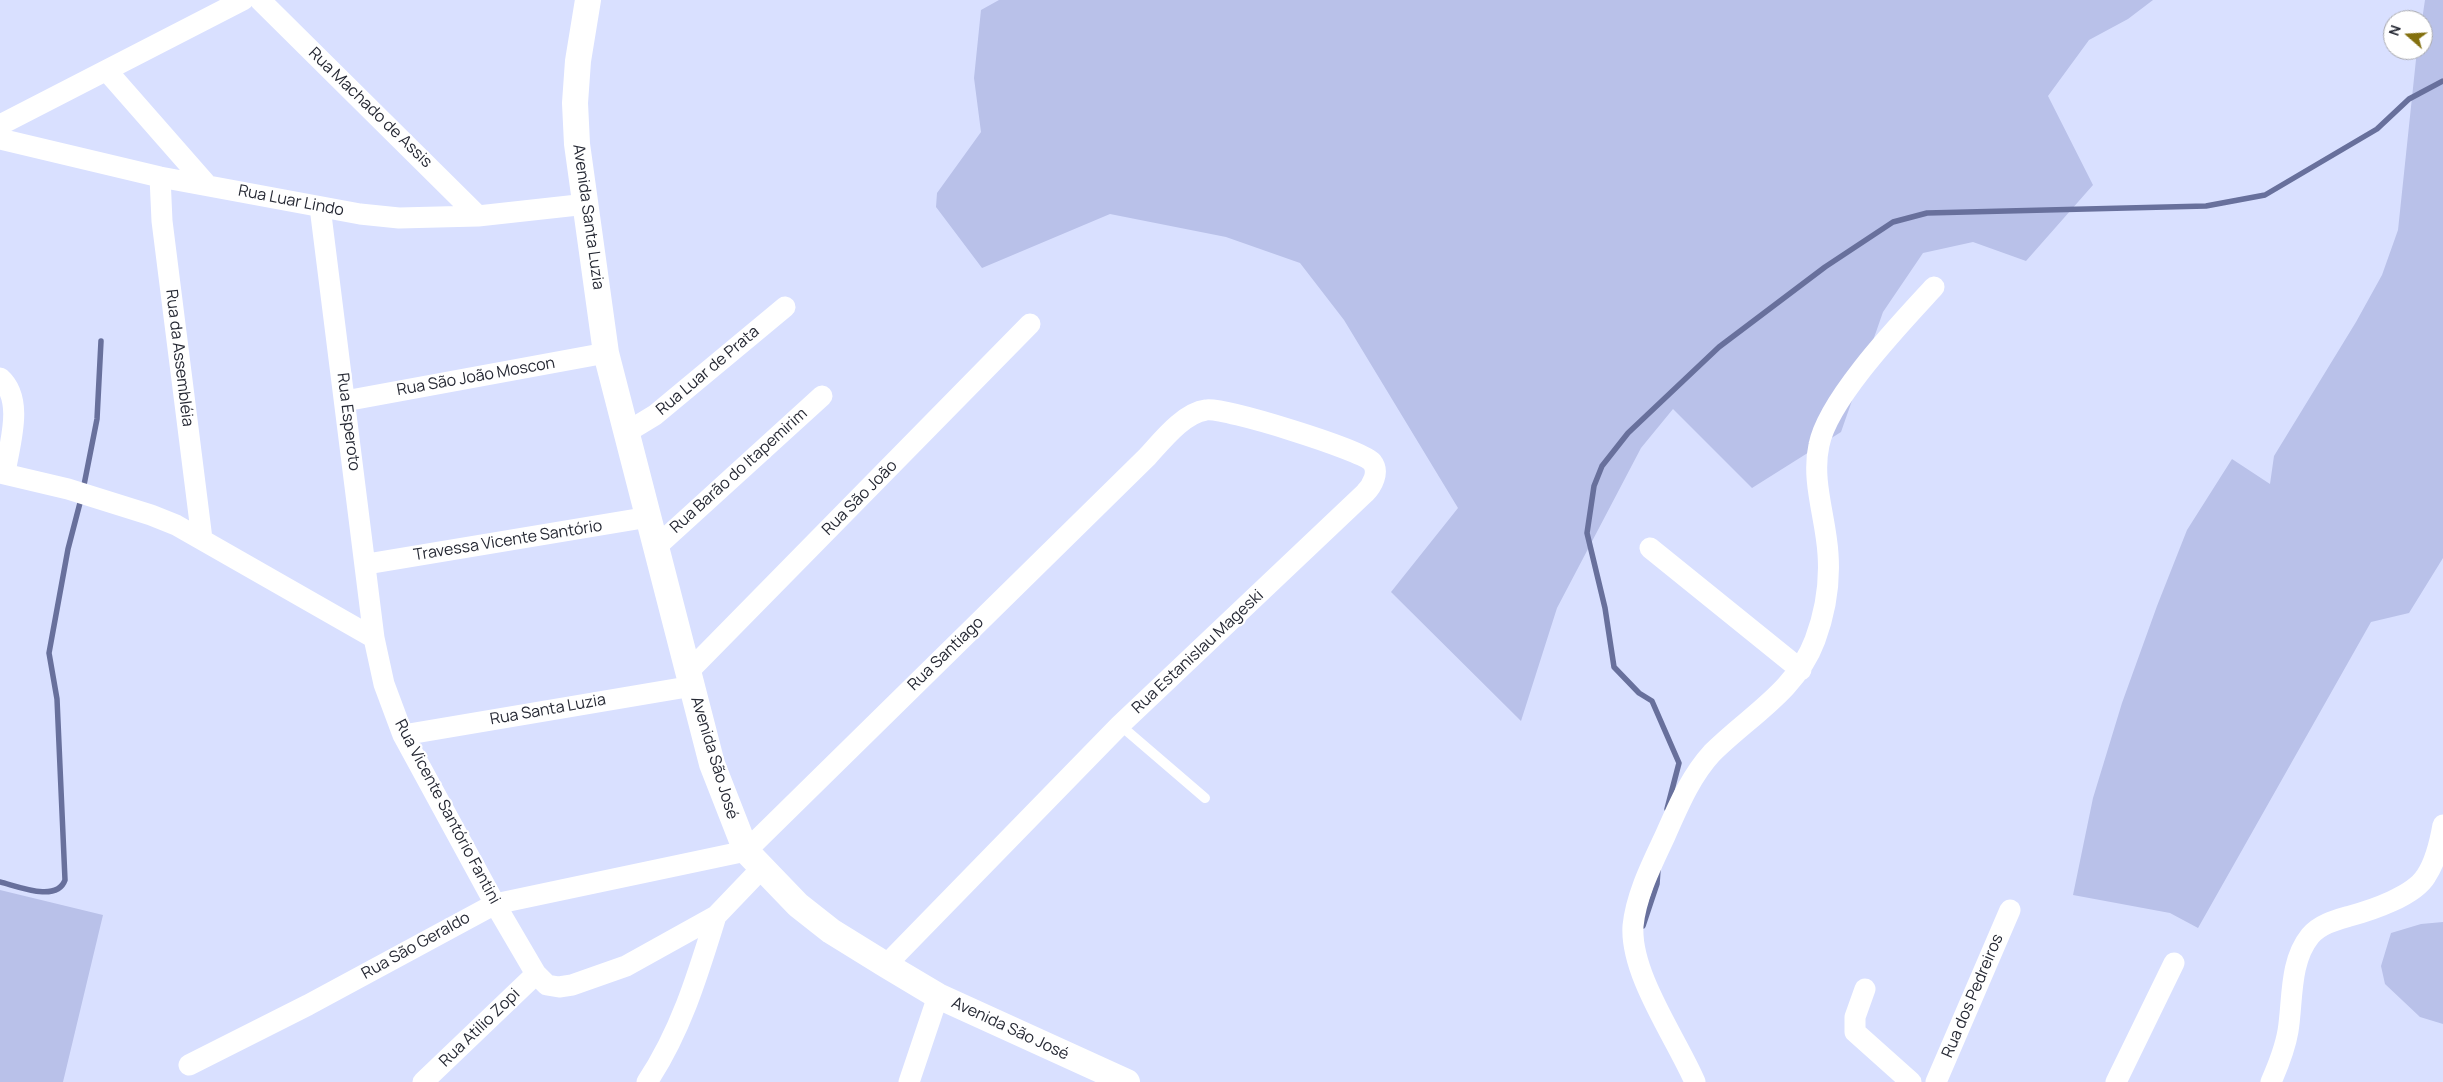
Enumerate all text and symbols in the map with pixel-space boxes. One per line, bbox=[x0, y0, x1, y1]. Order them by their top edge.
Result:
north arrow bbox=[2383, 10, 2433, 60]
text: N bbox=[2384, 22, 2405, 38]
street label: Rua Machado de Assis bbox=[304, 44, 436, 172]
street label: Avenida Santa Luzia bbox=[568, 143, 608, 291]
street label: Rua Luar Lindo bbox=[236, 181, 346, 221]
street label: Rua da Assembléia bbox=[161, 288, 197, 428]
street label: Rua Luar de Prata bbox=[653, 322, 763, 420]
street label: Rua São João Moscon bbox=[395, 354, 557, 400]
street label: Rua Esperoto bbox=[332, 372, 364, 472]
street label: Rua Barão do Itapemirim bbox=[667, 404, 811, 538]
street label: Rua São João bbox=[818, 456, 902, 540]
street label: Travessa Vicente Santório bbox=[412, 517, 604, 565]
street label: Rua Estanislau Mageski bbox=[1128, 586, 1268, 718]
street label: Rua Santiago bbox=[904, 613, 988, 695]
street label: Rua Santa Luzia bbox=[489, 690, 607, 730]
street label: Avenida São José bbox=[686, 694, 742, 822]
street label: Rua Vicente Santório Fantini bbox=[390, 717, 504, 907]
street label: Rua São Geraldo bbox=[359, 908, 473, 984]
street label: Rua dos Pedreiros bbox=[1938, 931, 2008, 1061]
street label: Rua Atilio Zopi bbox=[436, 985, 524, 1071]
street label: Avenida São José bbox=[948, 993, 1072, 1065]

